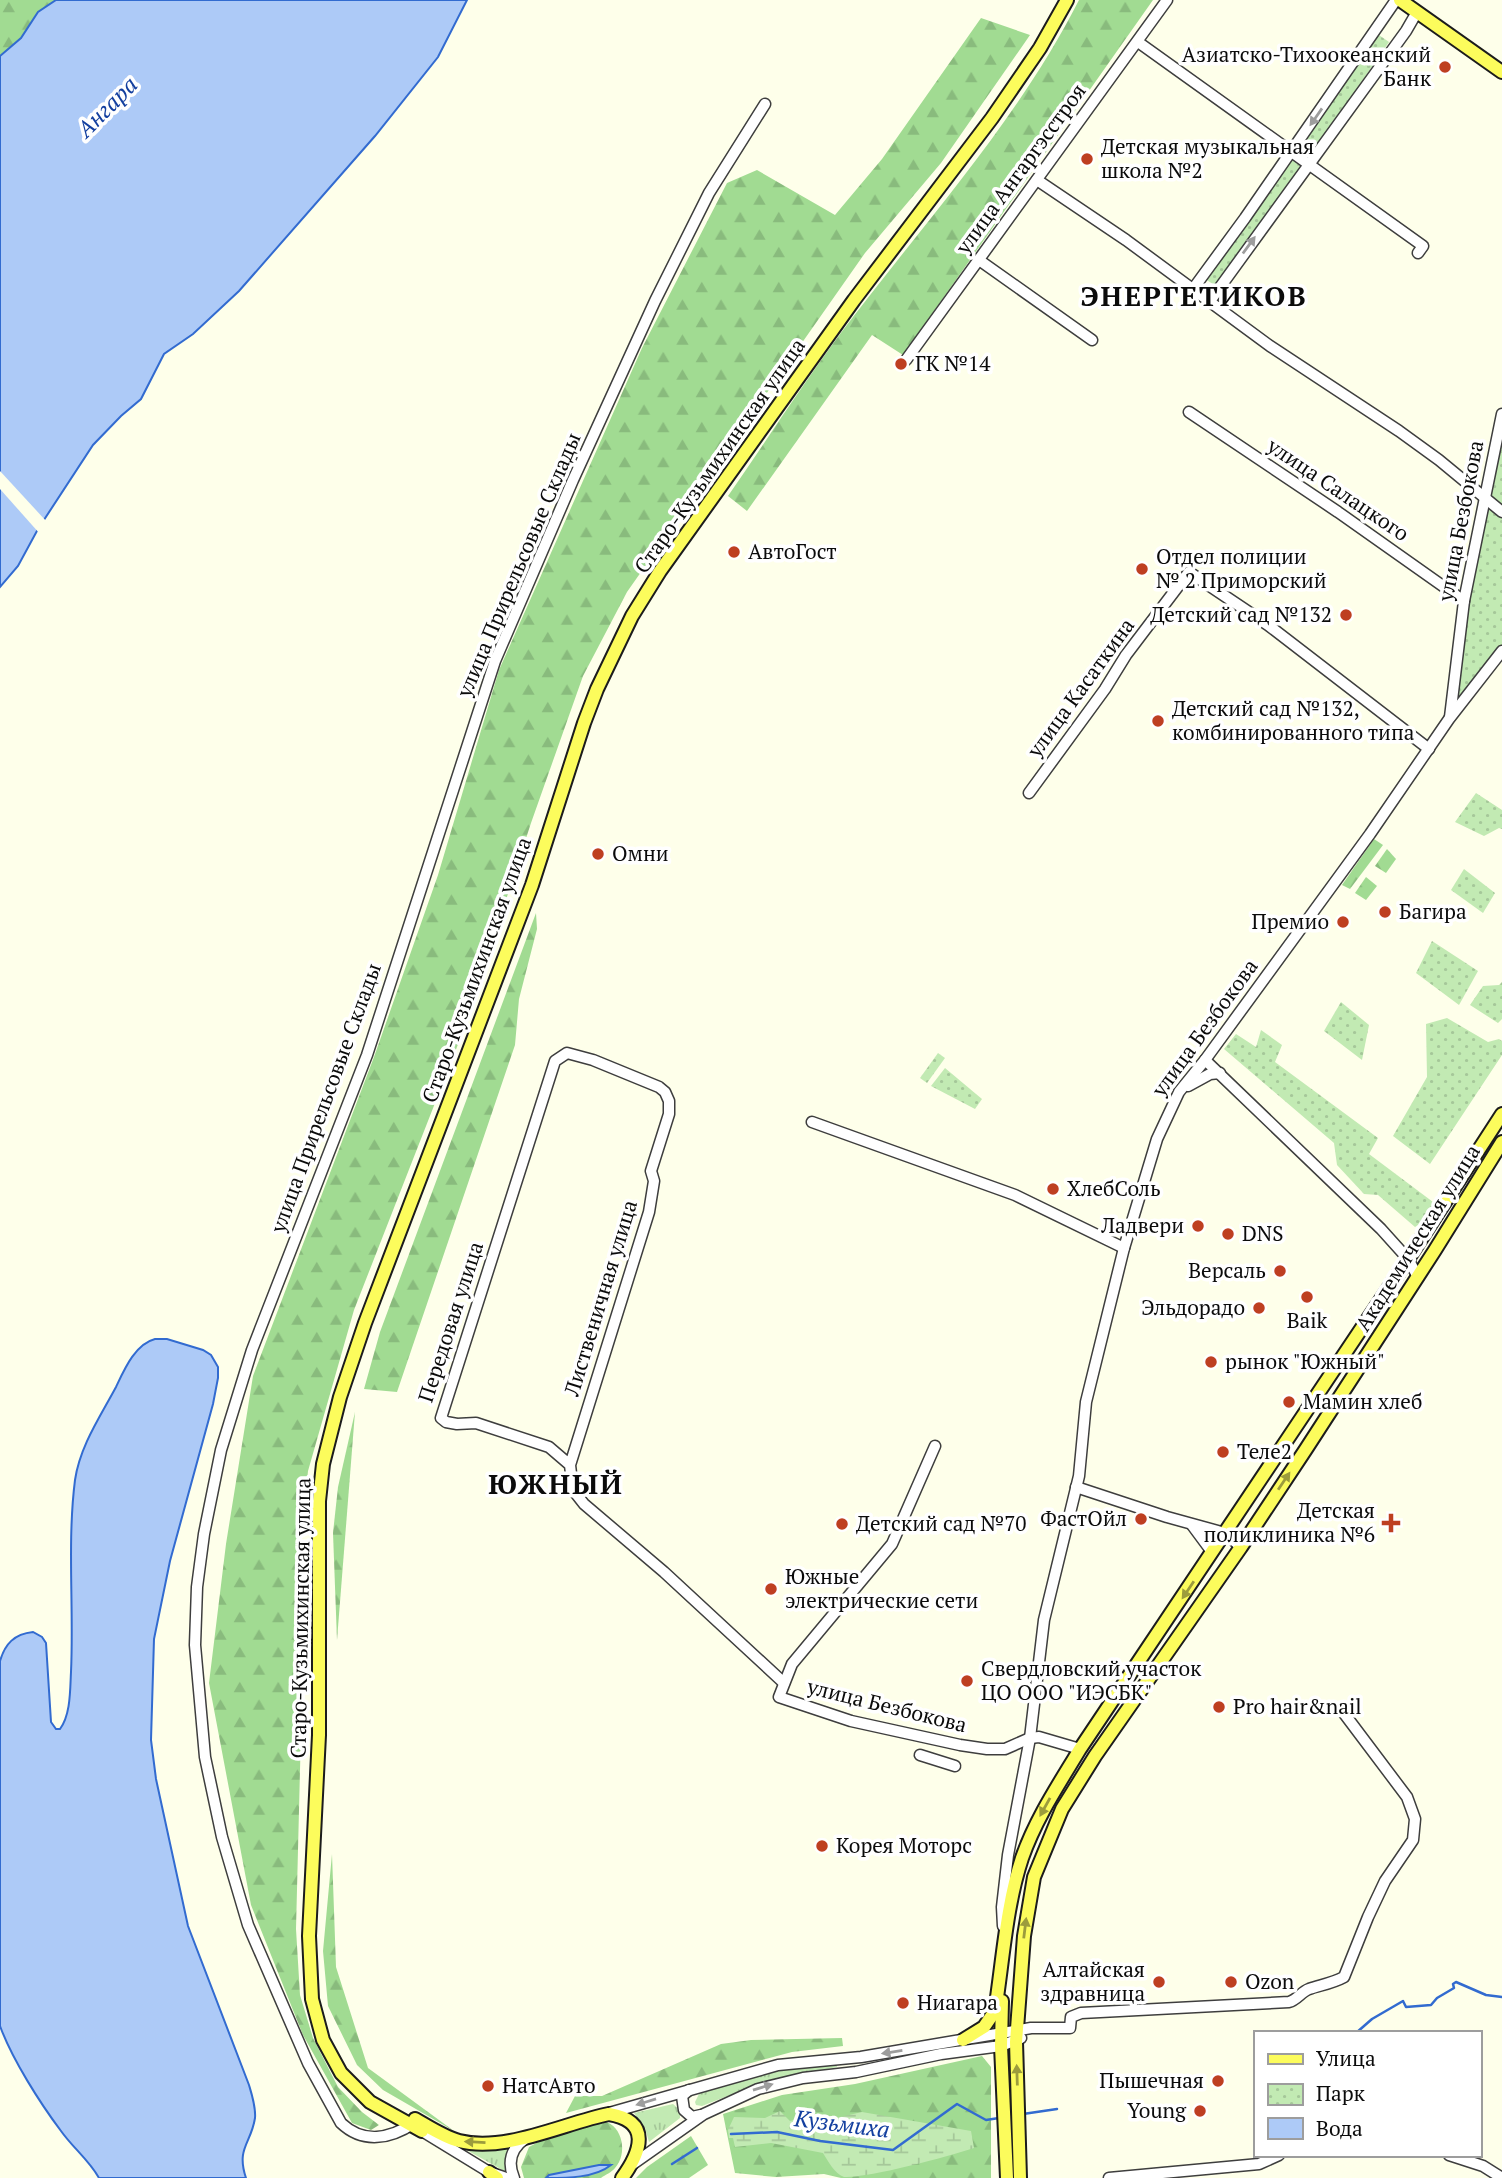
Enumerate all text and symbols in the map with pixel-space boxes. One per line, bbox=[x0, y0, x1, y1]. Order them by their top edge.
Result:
place label: Азиатско-Тихоокеанский Банк bbox=[1182, 40, 1432, 92]
marker: Азиатско-Тихоокеанский Банк bbox=[1437, 59, 1453, 75]
water label: Ангара bbox=[68, 69, 144, 145]
street label: улица Ангаргэсстроя bbox=[948, 77, 1092, 260]
one-way arrow bbox=[1309, 108, 1323, 126]
place label: Детская музыкальная школа №2 bbox=[1101, 132, 1314, 184]
marker: Детская музыкальная школа №2 bbox=[1079, 151, 1095, 167]
one-way arrow bbox=[1242, 236, 1256, 254]
district label: ЭНЕРГЕТИКОВ bbox=[1080, 277, 1308, 314]
street label: Старо-Кузьмихинская улица bbox=[627, 332, 811, 578]
place label: ГК №14 bbox=[915, 349, 991, 377]
marker: ГК №14 bbox=[893, 356, 909, 372]
street label: улица Прирельсовые Склады bbox=[449, 428, 587, 702]
street label: улица Салацкого bbox=[1261, 431, 1415, 547]
street label: улица Безбокова bbox=[1430, 438, 1489, 605]
place label: АвтоГост bbox=[748, 537, 837, 565]
place label: Отдел полиции № 2 Приморский bbox=[1156, 542, 1327, 594]
marker: АвтоГост bbox=[726, 544, 742, 560]
marker: Отдел полиции № 2 Приморский bbox=[1134, 561, 1150, 577]
place label: Детский сад №132 bbox=[1150, 600, 1332, 628]
marker: Детский сад №132 bbox=[1338, 607, 1354, 623]
street label: улица Касаткина bbox=[1020, 612, 1140, 763]
place label: Детский сад №132, комбинированного типа bbox=[1172, 694, 1415, 746]
marker: Детский сад №132, комбинированного типа bbox=[1150, 713, 1166, 729]
street label: Старо-Кузьмихинская улица bbox=[415, 833, 537, 1106]
place label: Омни bbox=[612, 839, 669, 867]
marker: Омни bbox=[590, 846, 606, 862]
place label: Багира bbox=[1399, 897, 1467, 925]
marker: Багира bbox=[1377, 904, 1393, 920]
place label: Премио bbox=[1252, 907, 1329, 935]
marker: Премио bbox=[1335, 914, 1351, 930]
street label: улица Безбокова bbox=[1144, 953, 1264, 1103]
street label: улица Прирельсовые Склады bbox=[263, 959, 387, 1237]
street label: Академическая улица bbox=[1348, 1138, 1486, 1336]
place label: ХлебСоль bbox=[1067, 1174, 1161, 1202]
marker: ХлебСоль bbox=[1045, 1181, 1061, 1197]
street label: Лиственичная улица bbox=[557, 1196, 643, 1400]
place label: Ладвери bbox=[1100, 1211, 1184, 1239]
marker: Ладвери bbox=[1190, 1218, 1206, 1234]
place label: DNS bbox=[1242, 1219, 1284, 1247]
marker: DNS bbox=[1220, 1226, 1236, 1242]
street label: Передовая улица bbox=[411, 1238, 489, 1406]
place label: Версаль bbox=[1188, 1256, 1266, 1284]
marker: Версаль bbox=[1272, 1263, 1288, 1279]
marker: Baik bbox=[1299, 1289, 1315, 1305]
place label: Эльдорадо bbox=[1141, 1293, 1245, 1321]
marker: Эльдорадо bbox=[1251, 1300, 1267, 1316]
place label: Baik bbox=[1287, 1306, 1327, 1334]
place label: рынок "Южный" bbox=[1225, 1347, 1385, 1375]
marker: рынок "Южный" bbox=[1203, 1354, 1219, 1370]
place label: Мамин хлеб bbox=[1303, 1387, 1422, 1415]
marker: Мамин хлеб bbox=[1281, 1394, 1297, 1410]
place label: Теле2 bbox=[1237, 1437, 1292, 1465]
marker: Теле2 bbox=[1215, 1444, 1231, 1460]
district label: ЮЖНЫЙ bbox=[488, 1465, 624, 1502]
one-way arrow bbox=[1277, 1472, 1291, 1490]
street label: Старо-Кузьмихинская улица bbox=[284, 1477, 316, 1759]
place label: Детская поликлиника №6 bbox=[1204, 1496, 1375, 1548]
place label: ФастОйл bbox=[1040, 1504, 1127, 1532]
place label: Детский сад №70 bbox=[856, 1509, 1027, 1537]
marker: ФастОйл bbox=[1133, 1511, 1149, 1527]
marker: Детская поликлиника №6 bbox=[1381, 1513, 1401, 1533]
marker: Детский сад №70 bbox=[834, 1516, 850, 1532]
place label: Южные электрические сети bbox=[785, 1562, 978, 1614]
one-way arrow bbox=[1181, 1580, 1194, 1600]
marker: Южные электрические сети bbox=[763, 1581, 779, 1597]
place label: Свердловский участок ЦО ООО "ИЭСБК" bbox=[981, 1654, 1202, 1706]
street label: улица Безбокова bbox=[804, 1671, 970, 1738]
marker: Свердловский участок ЦО ООО "ИЭСБК" bbox=[959, 1673, 975, 1689]
place label: Pro hair&nail bbox=[1233, 1692, 1362, 1720]
marker: Pro hair&nail bbox=[1211, 1699, 1227, 1715]
one-way arrow bbox=[1039, 1798, 1051, 1817]
place label: Корея Моторс bbox=[836, 1831, 972, 1859]
marker: Корея Моторс bbox=[814, 1838, 830, 1854]
one-way arrow bbox=[1020, 1917, 1031, 1939]
place label: Алтайская здравница bbox=[1040, 1955, 1145, 2007]
place label: Ozon bbox=[1245, 1967, 1295, 1995]
marker: Алтайская здравница bbox=[1151, 1974, 1167, 1990]
marker: Ozon bbox=[1223, 1974, 1239, 1990]
place label: Ниагара bbox=[917, 1988, 998, 2016]
marker: Ниагара bbox=[895, 1995, 911, 2011]
legend bbox=[1254, 2031, 1481, 2157]
text: Улица bbox=[1316, 2044, 1376, 2072]
one-way arrow bbox=[881, 2047, 903, 2058]
one-way arrow bbox=[1012, 2063, 1023, 2085]
place label: Пышечная bbox=[1099, 2066, 1204, 2094]
place label: НатсАвто bbox=[502, 2071, 596, 2099]
marker: Пышечная bbox=[1210, 2073, 1226, 2089]
marker: НатсАвто bbox=[480, 2078, 496, 2094]
text: Парк bbox=[1316, 2079, 1366, 2107]
one-way arrow bbox=[752, 2082, 773, 2092]
place label: Young bbox=[1127, 2096, 1187, 2124]
one-way arrow bbox=[635, 2098, 656, 2108]
water label: Кузьмиха bbox=[792, 2102, 891, 2145]
marker: Young bbox=[1192, 2103, 1208, 2119]
text: Вода bbox=[1316, 2114, 1363, 2142]
one-way arrow bbox=[464, 2137, 486, 2148]

